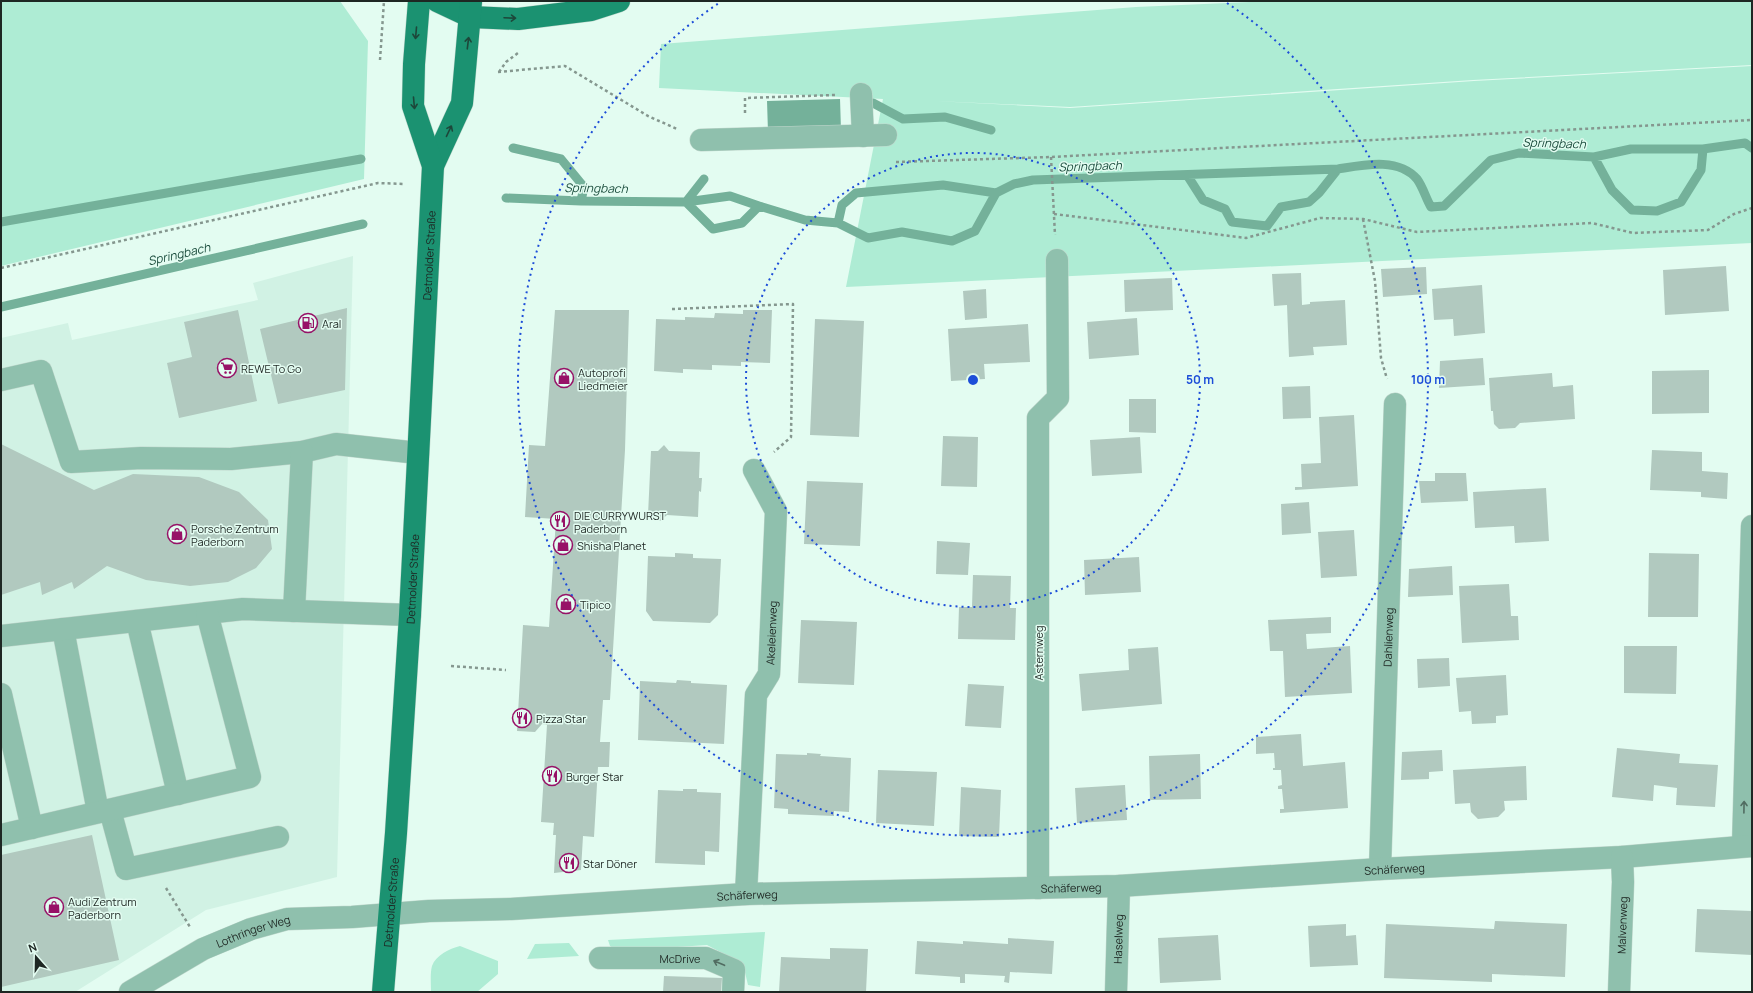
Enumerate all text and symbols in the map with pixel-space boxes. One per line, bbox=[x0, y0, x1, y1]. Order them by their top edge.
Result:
one-way arrow bbox=[503, 15, 516, 22]
one-way arrow bbox=[413, 26, 420, 39]
one-way arrow bbox=[464, 37, 472, 50]
one-way arrow bbox=[410, 96, 417, 109]
one-way arrow bbox=[446, 125, 453, 137]
water label: Springbach bbox=[1522, 133, 1587, 153]
water label: Springbach bbox=[1058, 156, 1123, 176]
water label: Springbach bbox=[564, 179, 629, 197]
street label: Detmolder Straße bbox=[419, 210, 438, 301]
water label: Springbach bbox=[146, 238, 213, 269]
fuel station icon: Aral bbox=[297, 312, 319, 334]
place label: Aral bbox=[322, 316, 341, 331]
supermarket icon: REWE To Go bbox=[216, 357, 238, 379]
place label: REWE To Go bbox=[241, 361, 302, 376]
place label: Autoprofi Liedmeier bbox=[578, 365, 628, 393]
shop icon: Autoprofi Liedmeier bbox=[553, 367, 575, 389]
text: 50 m bbox=[1186, 371, 1214, 388]
text: 100 m bbox=[1411, 371, 1445, 388]
centre of rings bbox=[966, 373, 980, 387]
place label: DIE CURRYWURST Paderborn bbox=[574, 508, 667, 536]
restaurant icon: DIE CURRYWURST Paderborn bbox=[549, 510, 571, 532]
place label: Porsche Zentrum Paderborn bbox=[191, 521, 279, 549]
shop icon: Porsche Zentrum Paderborn bbox=[166, 523, 188, 545]
street label: Detmolder Straße bbox=[402, 533, 422, 624]
shop icon: Shisha Planet bbox=[552, 534, 574, 556]
place label: Shisha Planet bbox=[577, 538, 646, 553]
shop icon: Tipico bbox=[555, 593, 577, 615]
place label: Tipico bbox=[580, 597, 611, 612]
street label: Akeleienweg bbox=[762, 601, 780, 665]
street label: Dahlienweg bbox=[1379, 607, 1396, 667]
street label: Asternweg bbox=[1031, 625, 1046, 681]
restaurant icon: Pizza Star bbox=[511, 707, 533, 729]
place label: Pizza Star bbox=[536, 711, 586, 726]
restaurant icon: Burger Star bbox=[541, 765, 563, 787]
place label: Burger Star bbox=[566, 769, 623, 784]
one-way arrow bbox=[1740, 801, 1748, 814]
restaurant icon: Star Döner bbox=[558, 852, 580, 874]
street label: Detmolder Straße bbox=[379, 856, 402, 948]
place label: Star Döner bbox=[583, 856, 637, 871]
street label: Schäferweg bbox=[1364, 859, 1425, 878]
street label: Schäferweg bbox=[1040, 879, 1102, 895]
street label: Schäferweg bbox=[716, 886, 778, 903]
place label: Audi Zentrum Paderborn bbox=[68, 894, 137, 922]
shop icon: Audi Zentrum Paderborn bbox=[43, 896, 65, 918]
street label: Malvenweg bbox=[1613, 896, 1630, 954]
street label: Lothringer Weg bbox=[213, 911, 292, 950]
street label: Haselweg bbox=[1109, 914, 1126, 964]
north arrow bbox=[16, 937, 56, 977]
text: N bbox=[26, 939, 39, 956]
street label: McDrive bbox=[659, 951, 701, 966]
one-way arrow bbox=[713, 959, 725, 966]

